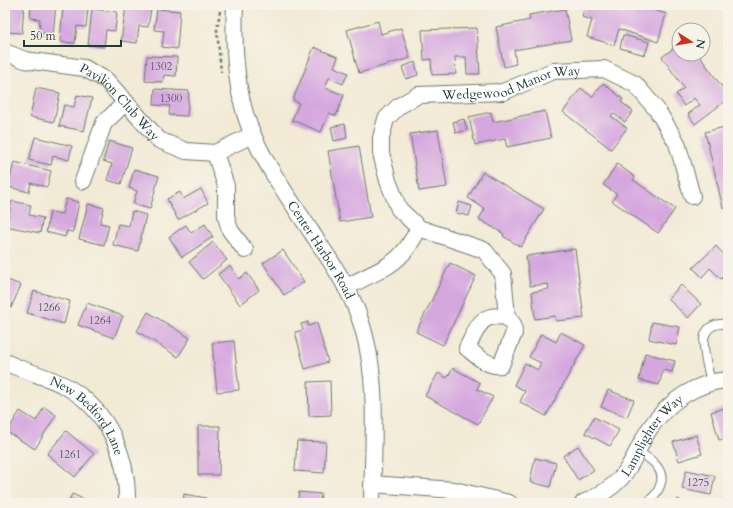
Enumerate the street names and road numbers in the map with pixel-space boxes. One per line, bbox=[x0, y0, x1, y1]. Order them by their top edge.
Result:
street label: Pavilion Club Way bbox=[76, 59, 164, 145]
street label: Wedgewood Manor Way bbox=[441, 62, 581, 104]
street label: Center Harbor Road bbox=[283, 197, 359, 302]
street label: New Bedford Lane bbox=[47, 372, 128, 458]
street label: Lamplighter Way bbox=[617, 390, 687, 480]

